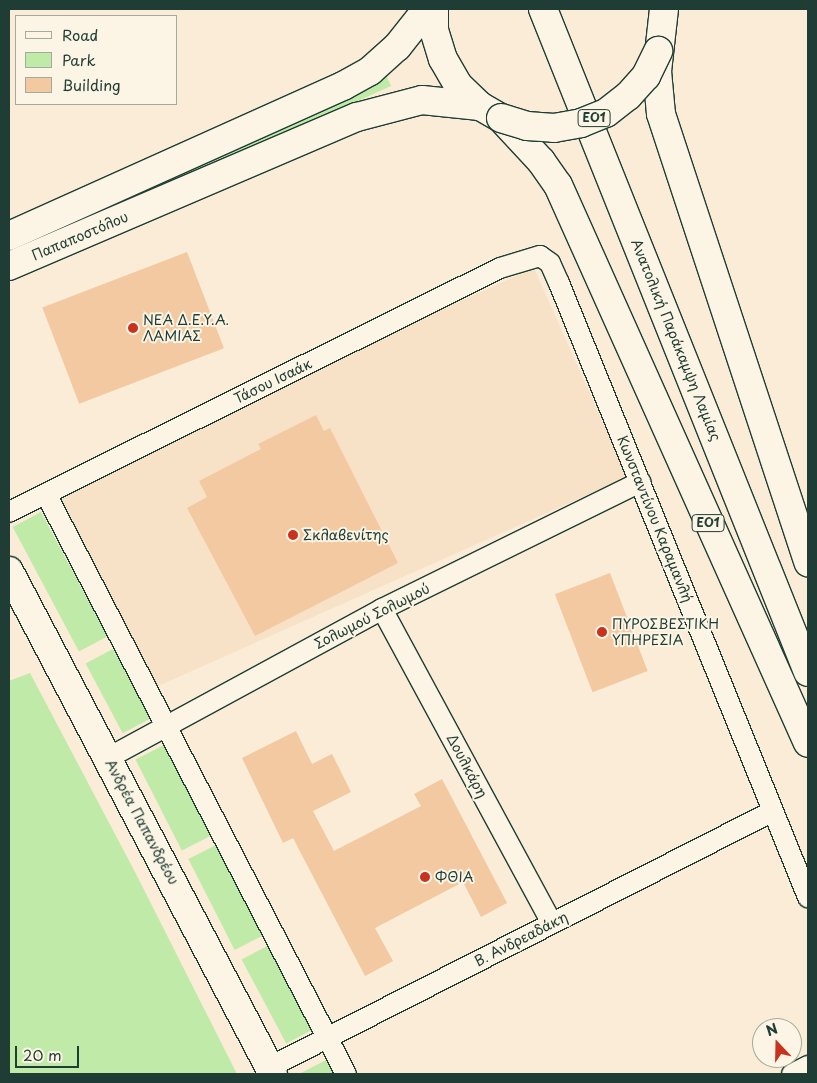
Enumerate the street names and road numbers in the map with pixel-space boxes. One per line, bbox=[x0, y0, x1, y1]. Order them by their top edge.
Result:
road number: ΕΟ1 bbox=[576, 109, 612, 128]
street label: Παπαποστόλου bbox=[29, 208, 131, 264]
street label: Ανατολική Παράκαμψη Λαμίας bbox=[628, 237, 724, 443]
street label: Τάσου Ισαάκ bbox=[231, 355, 315, 407]
street label: Κωνσταντίνου Καραμανλή bbox=[614, 433, 696, 605]
road number: ΕΟ1 bbox=[690, 514, 726, 532]
street label: Σολωμού Σολωμού bbox=[312, 580, 432, 652]
street label: Δουλκάρη bbox=[443, 731, 491, 801]
street label: Ανδρέα Παπανδρέου bbox=[102, 756, 182, 888]
street label: Β. Ανδρεαδάκη bbox=[471, 908, 571, 970]

